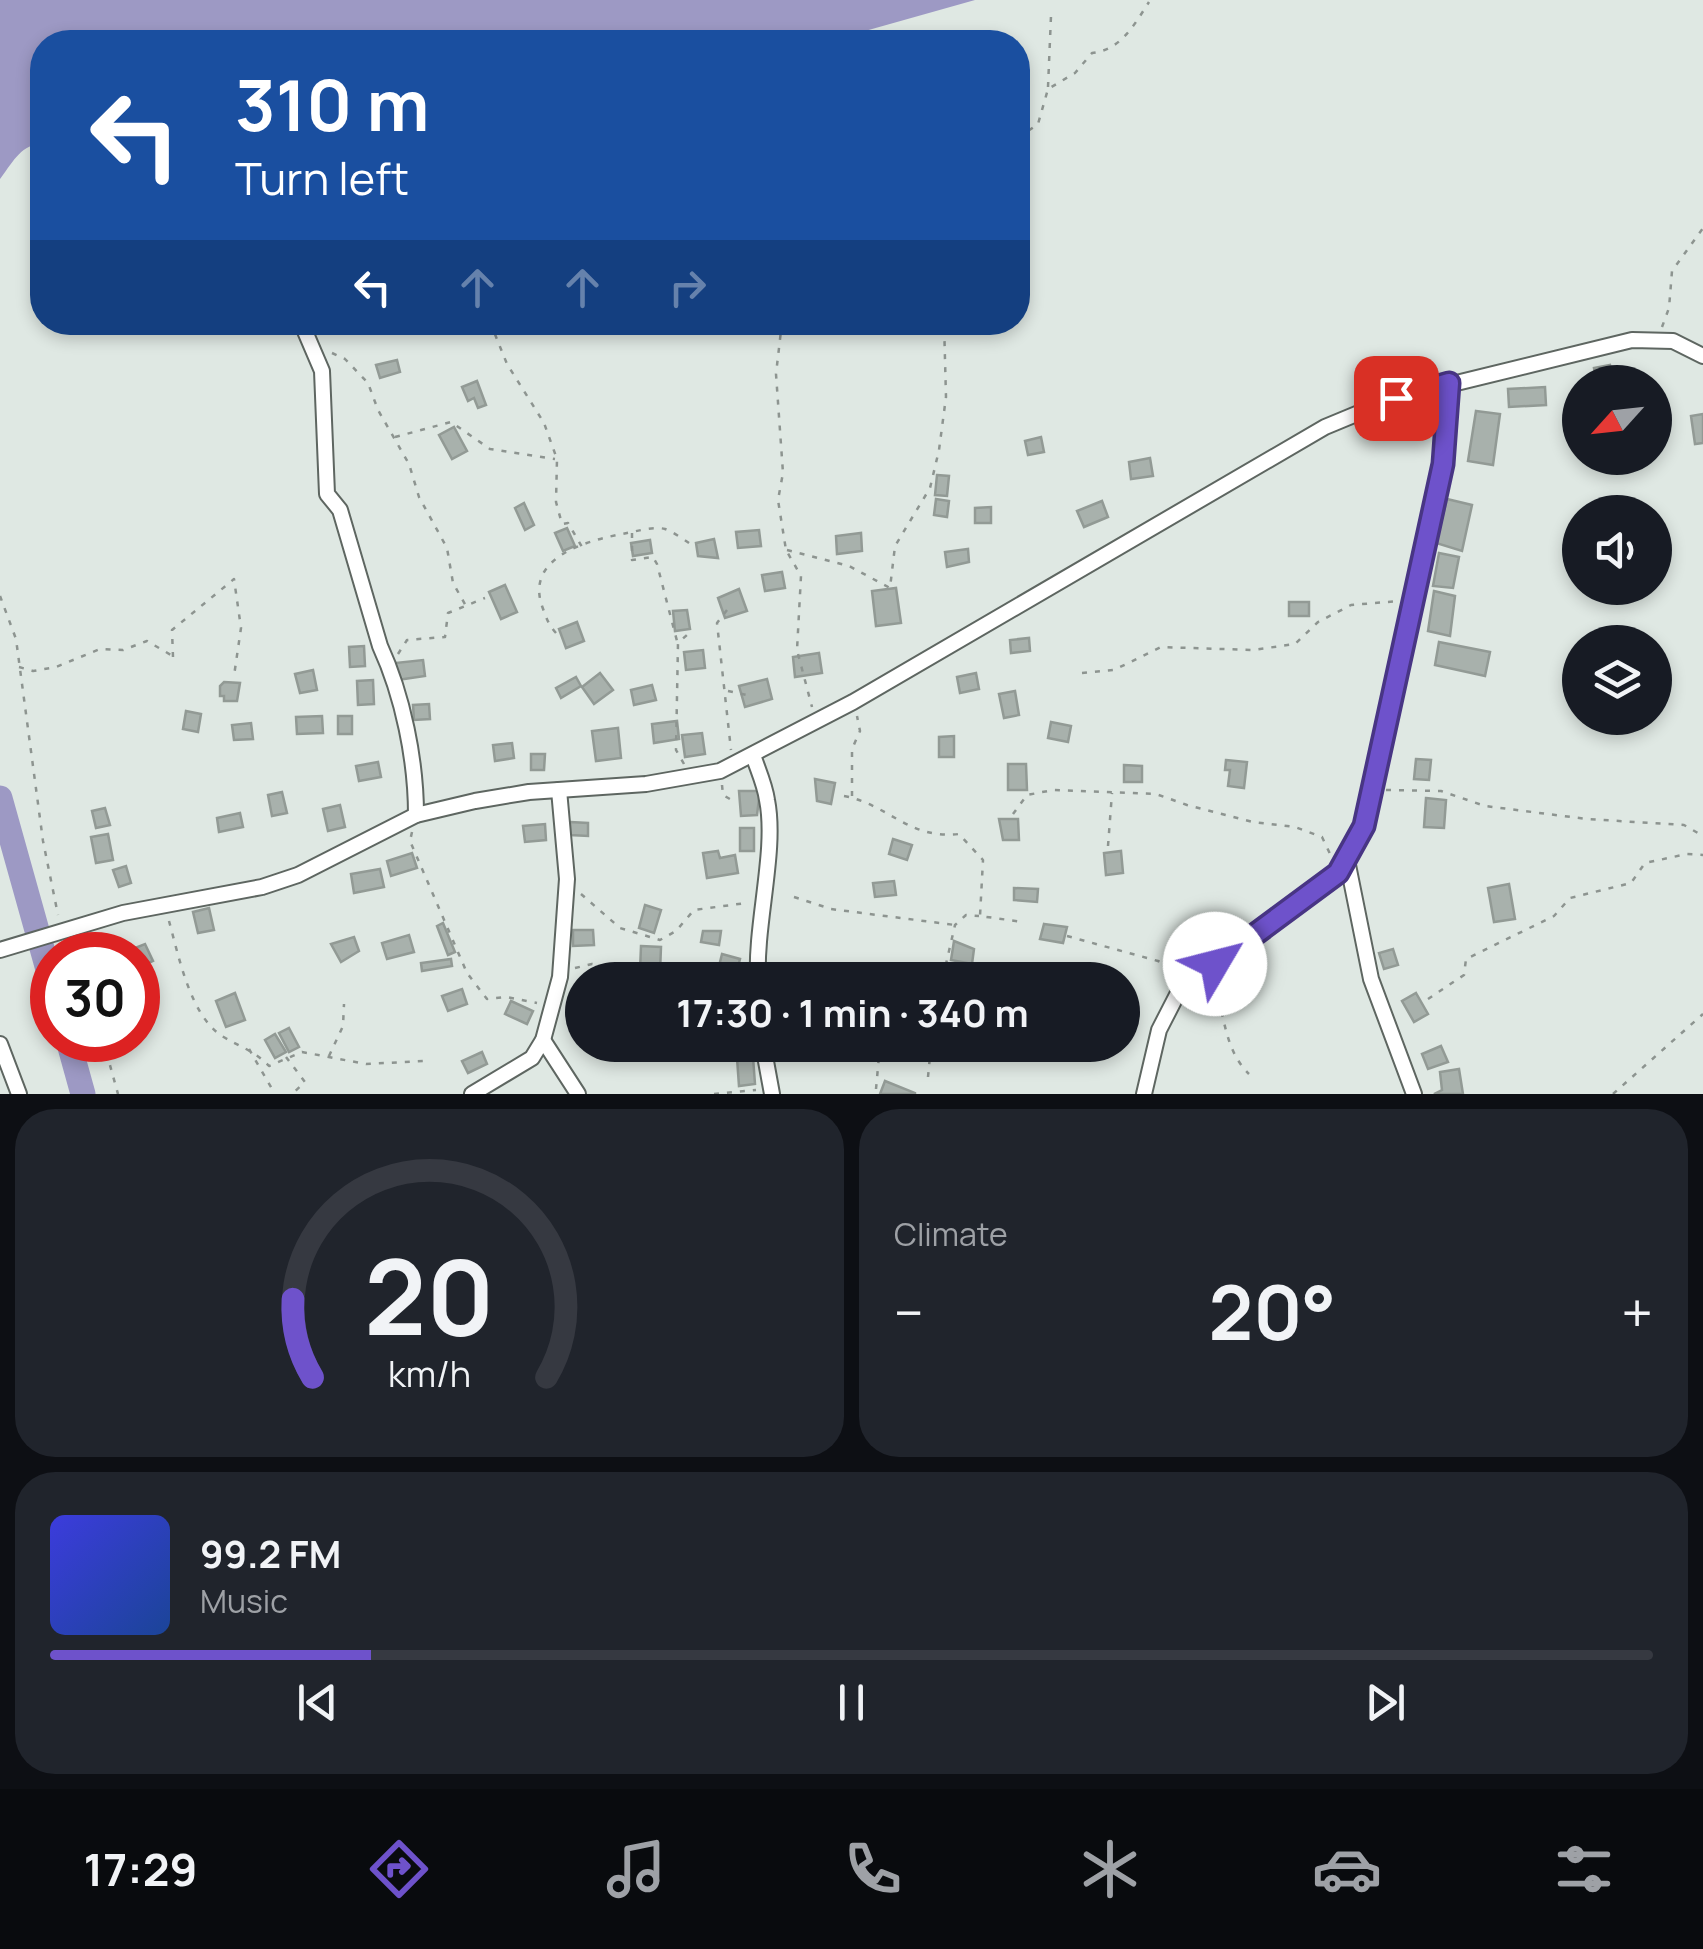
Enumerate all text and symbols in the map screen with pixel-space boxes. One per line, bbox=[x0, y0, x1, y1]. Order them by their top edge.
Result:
text: 310 m bbox=[235, 56, 429, 152]
icon: left bbox=[70, 70, 200, 200]
text: Turn left bbox=[235, 147, 409, 209]
icon: left bbox=[345, 260, 400, 315]
icon: ahead bbox=[450, 260, 505, 315]
icon: ahead bbox=[555, 260, 610, 315]
icon: right bbox=[660, 260, 715, 315]
pin bbox=[1354, 356, 1439, 441]
north arrow bbox=[1562, 365, 1672, 475]
map controls bbox=[1562, 365, 1672, 735]
icon: arrive bbox=[1369, 371, 1424, 426]
button: sound bbox=[1562, 495, 1672, 605]
button: layers bbox=[1562, 625, 1672, 735]
position arrow bbox=[1163, 912, 1267, 1016]
speed limit sign: 30 bbox=[30, 932, 160, 1062]
text: 17:30 · 1 min · 340 m bbox=[676, 986, 1029, 1038]
text: Climate bbox=[894, 1212, 1008, 1256]
text: 20 bbox=[364, 1224, 495, 1366]
text: 20° bbox=[1209, 1260, 1336, 1363]
text: − bbox=[894, 1274, 924, 1350]
text: + bbox=[1621, 1274, 1653, 1350]
text: km/h bbox=[388, 1349, 471, 1398]
text: 99.2 FM bbox=[200, 1527, 341, 1579]
text: Music bbox=[200, 1579, 288, 1623]
icon: previous bbox=[290, 1675, 345, 1730]
icon: pause bbox=[824, 1675, 879, 1730]
icon: next bbox=[1358, 1675, 1413, 1730]
icon: directions bbox=[364, 1834, 434, 1904]
icon: music bbox=[601, 1834, 671, 1904]
icon: phone bbox=[838, 1834, 908, 1904]
icon: climate bbox=[1075, 1834, 1145, 1904]
icon: car bbox=[1312, 1834, 1382, 1904]
icon: filters bbox=[1549, 1834, 1619, 1904]
text: 17:29 bbox=[84, 1838, 197, 1900]

